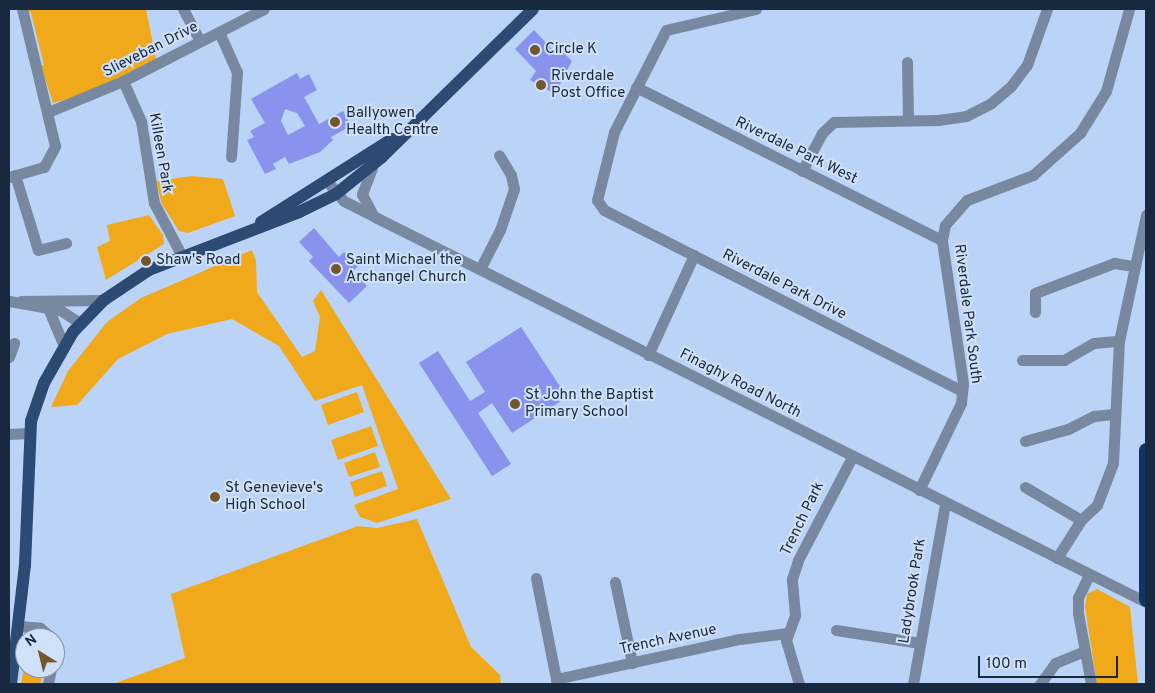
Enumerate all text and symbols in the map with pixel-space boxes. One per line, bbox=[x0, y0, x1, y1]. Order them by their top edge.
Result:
street label: Slieveban Drive bbox=[100, 18, 202, 82]
place label: Circle K bbox=[545, 41, 597, 59]
marker: Circle K bbox=[529, 44, 541, 56]
place label: Riverdale Post Office bbox=[551, 67, 625, 102]
marker: Riverdale Post Office bbox=[535, 79, 547, 91]
place label: Ballyowen Health Centre bbox=[346, 104, 439, 139]
street label: Killeen Park bbox=[144, 112, 176, 194]
street label: Riverdale Park West bbox=[732, 114, 860, 188]
marker: Ballyowen Health Centre bbox=[328, 115, 342, 129]
street label: Riverdale Park South bbox=[949, 243, 985, 385]
street label: Riverdale Park Drive bbox=[719, 246, 849, 324]
place label: Saint Michael the Archangel Church bbox=[346, 251, 466, 286]
place label: Shaw's Road bbox=[156, 252, 240, 270]
marker: Shaw's Road bbox=[140, 255, 152, 267]
marker: Saint Michael the Archangel Church bbox=[330, 263, 342, 275]
street label: Finaghy Road North bbox=[676, 346, 804, 422]
place label: St John the Baptist Primary School bbox=[525, 386, 654, 421]
marker: St John the Baptist Primary School bbox=[509, 398, 521, 410]
place label: St Genevieve's High School bbox=[225, 479, 323, 514]
street label: Trench Park bbox=[777, 479, 829, 559]
marker: St Genevieve's High School bbox=[209, 491, 221, 503]
street label: Ladybrook Park bbox=[896, 537, 930, 645]
street label: Trench Avenue bbox=[618, 621, 718, 659]
north arrow bbox=[15, 628, 65, 678]
text: N bbox=[22, 631, 41, 651]
scale bar bbox=[980, 646, 1120, 678]
text: 100 m bbox=[986, 655, 1027, 674]

